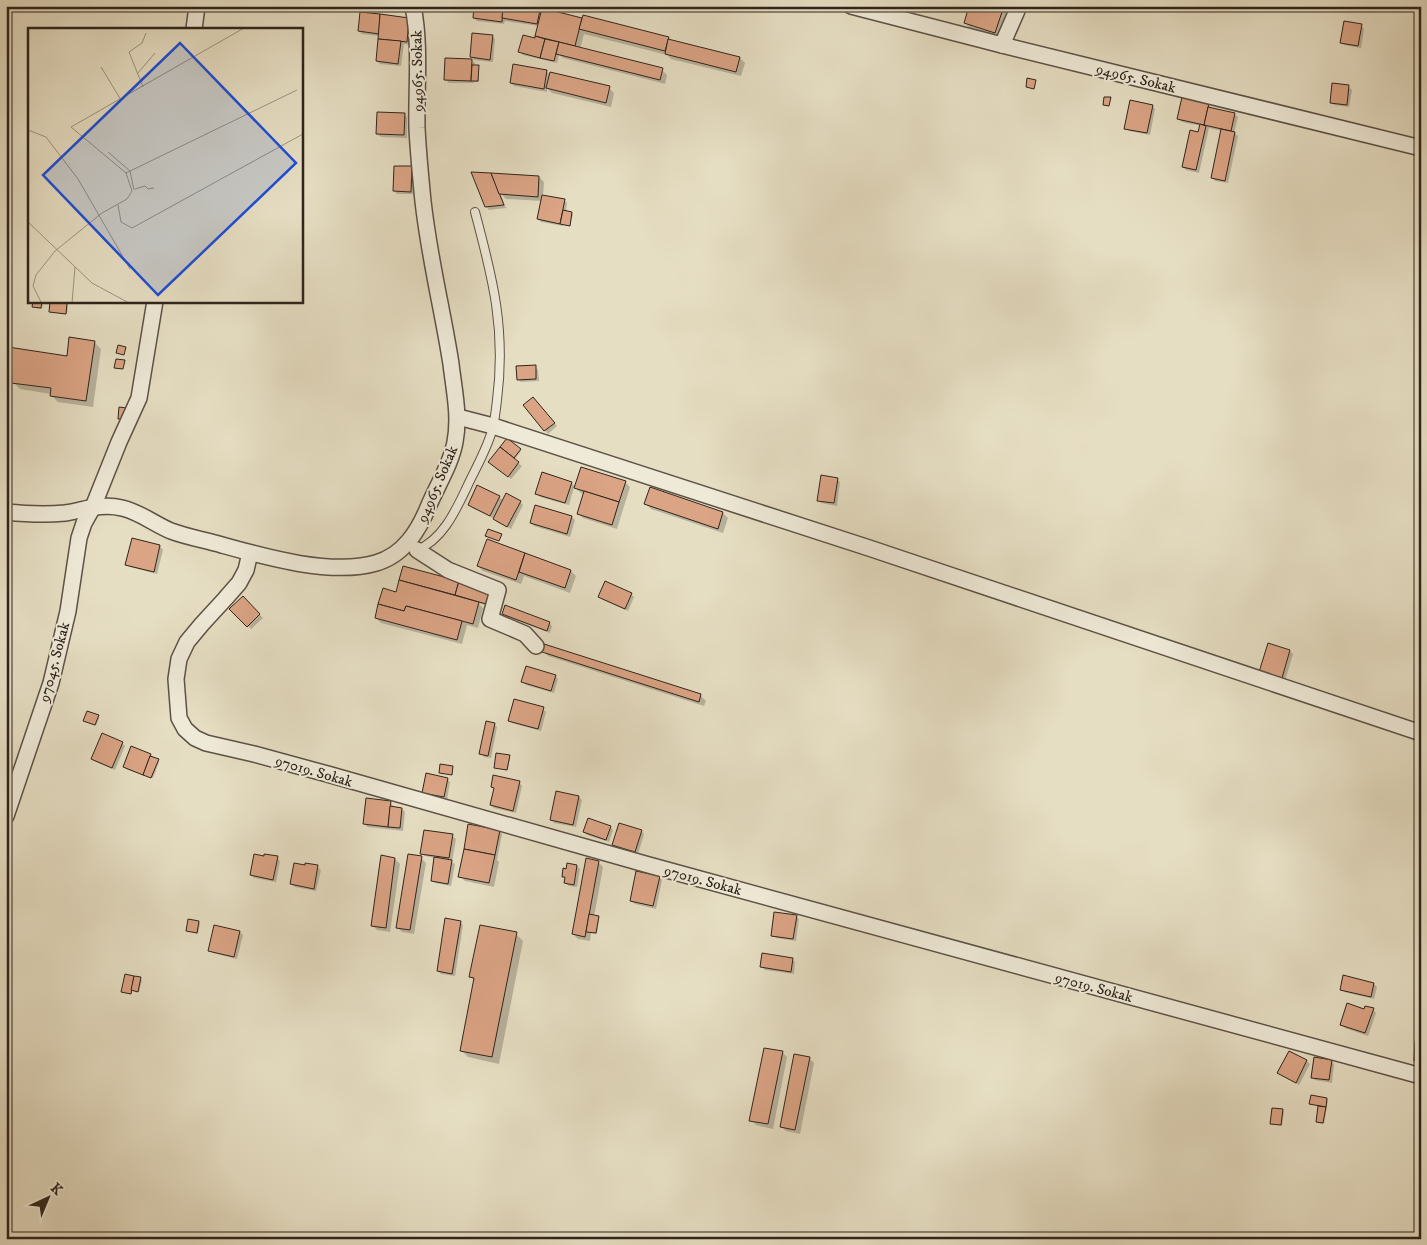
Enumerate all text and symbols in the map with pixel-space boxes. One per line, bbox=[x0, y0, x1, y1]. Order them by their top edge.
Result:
inset map bbox=[28, 28, 302, 302]
street label: 94965. Sokak bbox=[407, 30, 428, 113]
street label: 94965. Sokak bbox=[1093, 59, 1178, 98]
street label: 94965. Sokak bbox=[412, 442, 462, 526]
street label: 97045. Sokak bbox=[34, 619, 74, 705]
street label: 97019. Sokak bbox=[272, 751, 355, 792]
street label: 97019. Sokak bbox=[661, 861, 744, 900]
street label: 97019. Sokak bbox=[1052, 968, 1135, 1007]
north arrow bbox=[22, 1172, 72, 1222]
text: K bbox=[47, 1179, 67, 1200]

